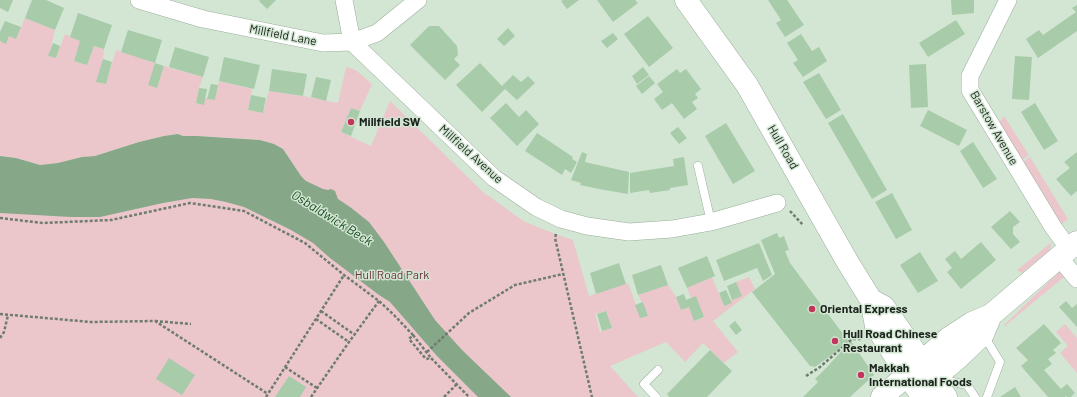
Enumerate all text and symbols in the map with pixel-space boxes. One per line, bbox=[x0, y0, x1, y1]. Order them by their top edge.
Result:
street label: Millfield Lane bbox=[248, 21, 318, 49]
street label: Barstow Avenue bbox=[967, 88, 1021, 168]
place label: Millfield SW bbox=[359, 115, 420, 129]
marker: Millfield SW bbox=[346, 117, 356, 127]
street label: Millfield Avenue bbox=[436, 122, 506, 186]
street label: Hull Road bbox=[765, 122, 801, 172]
water label: Osbaldwick Beck bbox=[289, 187, 375, 249]
park label: Hull Road Park bbox=[355, 268, 429, 282]
place label: Oriental Express bbox=[820, 302, 908, 316]
marker: Oriental Express bbox=[807, 304, 817, 314]
place label: Hull Road Chinese Restaurant bbox=[843, 327, 937, 355]
marker: Hull Road Chinese Restaurant bbox=[830, 336, 840, 346]
place label: Makkah International Foods bbox=[869, 361, 972, 389]
marker: Makkah International Foods bbox=[856, 370, 866, 380]

